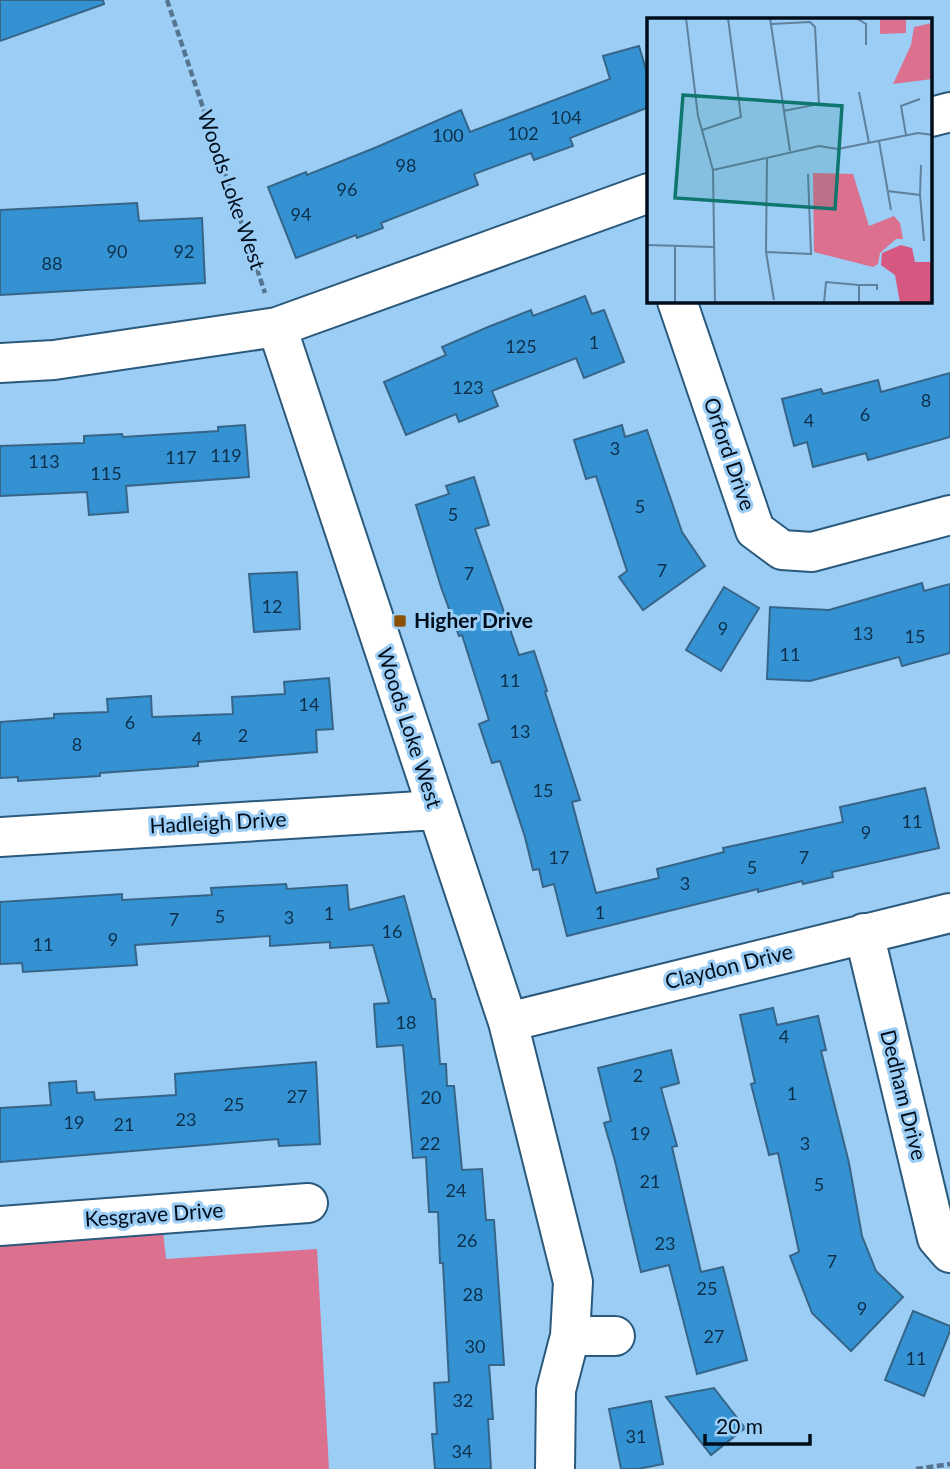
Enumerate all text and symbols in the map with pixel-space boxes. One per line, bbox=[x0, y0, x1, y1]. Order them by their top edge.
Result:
inset map bbox=[647, 18, 932, 303]
street label: Woods Loke West bbox=[193, 106, 272, 273]
house number: 104 bbox=[550, 106, 582, 128]
house number: 102 bbox=[507, 122, 539, 144]
house number: 100 bbox=[432, 124, 464, 146]
house number: 98 bbox=[396, 154, 416, 176]
house number: 96 bbox=[337, 178, 357, 200]
house number: 94 bbox=[291, 203, 311, 225]
house number: 90 bbox=[107, 240, 127, 262]
house number: 92 bbox=[174, 240, 194, 262]
house number: 88 bbox=[42, 252, 62, 274]
house number: 1 bbox=[589, 331, 599, 353]
house number: 125 bbox=[505, 335, 537, 357]
house number: 123 bbox=[452, 376, 484, 398]
house number: 8 bbox=[921, 389, 931, 411]
street label: Orford Drive bbox=[699, 394, 761, 513]
house number: 6 bbox=[860, 403, 870, 425]
house number: 4 bbox=[804, 409, 814, 431]
house number: 3 bbox=[610, 437, 620, 459]
house number: 119 bbox=[210, 444, 242, 466]
house number: 117 bbox=[165, 446, 197, 468]
house number: 113 bbox=[28, 450, 60, 472]
house number: 115 bbox=[90, 462, 122, 484]
house number: 5 bbox=[635, 495, 645, 517]
house number: 5 bbox=[448, 503, 458, 525]
house number: 7 bbox=[657, 559, 667, 581]
house number: 7 bbox=[464, 562, 474, 584]
house number: 12 bbox=[262, 595, 282, 617]
place label: Higher Drive bbox=[414, 607, 533, 632]
marker: Higher Drive bbox=[392, 613, 408, 629]
house number: 9 bbox=[718, 617, 728, 639]
house number: 13 bbox=[853, 622, 873, 644]
house number: 15 bbox=[905, 625, 925, 647]
house number: 11 bbox=[780, 643, 800, 665]
street label: Woods Loke West bbox=[373, 644, 448, 811]
house number: 11 bbox=[500, 669, 520, 691]
house number: 14 bbox=[299, 693, 319, 715]
house number: 6 bbox=[125, 711, 135, 733]
house number: 13 bbox=[510, 720, 530, 742]
house number: 2 bbox=[238, 724, 248, 746]
house number: 4 bbox=[192, 727, 202, 749]
house number: 8 bbox=[72, 733, 82, 755]
house number: 15 bbox=[533, 779, 553, 801]
street label: Hadleigh Drive bbox=[149, 805, 287, 838]
house number: 11 bbox=[902, 810, 922, 832]
house number: 9 bbox=[861, 821, 871, 843]
house number: 17 bbox=[549, 846, 569, 868]
house number: 7 bbox=[799, 846, 809, 868]
house number: 5 bbox=[747, 856, 757, 878]
house number: 3 bbox=[680, 872, 690, 894]
house number: 1 bbox=[595, 901, 605, 923]
house number: 1 bbox=[324, 902, 334, 924]
house number: 5 bbox=[215, 905, 225, 927]
house number: 3 bbox=[284, 906, 294, 928]
house number: 7 bbox=[169, 908, 179, 930]
house number: 16 bbox=[382, 920, 402, 942]
house number: 9 bbox=[108, 928, 118, 950]
house number: 11 bbox=[33, 933, 53, 955]
street label: Claydon Drive bbox=[662, 938, 795, 993]
house number: 18 bbox=[396, 1011, 416, 1033]
house number: 4 bbox=[779, 1025, 789, 1047]
street label: Dedham Drive bbox=[876, 1027, 933, 1162]
house number: 2 bbox=[633, 1064, 643, 1086]
house number: 1 bbox=[787, 1082, 797, 1104]
house number: 27 bbox=[287, 1085, 307, 1107]
house number: 20 bbox=[421, 1086, 441, 1108]
house number: 25 bbox=[224, 1093, 244, 1115]
house number: 23 bbox=[176, 1108, 196, 1130]
house number: 19 bbox=[64, 1111, 84, 1133]
house number: 21 bbox=[114, 1113, 134, 1135]
house number: 19 bbox=[630, 1122, 650, 1144]
house number: 22 bbox=[420, 1132, 440, 1154]
house number: 3 bbox=[800, 1132, 810, 1154]
house number: 21 bbox=[640, 1170, 660, 1192]
house number: 5 bbox=[814, 1173, 824, 1195]
house number: 24 bbox=[446, 1179, 466, 1201]
street label: Kesgrave Drive bbox=[84, 1196, 224, 1231]
house number: 26 bbox=[457, 1229, 477, 1251]
house number: 23 bbox=[655, 1232, 675, 1254]
house number: 7 bbox=[827, 1250, 837, 1272]
house number: 25 bbox=[697, 1277, 717, 1299]
house number: 28 bbox=[463, 1283, 483, 1305]
house number: 9 bbox=[857, 1297, 867, 1319]
house number: 27 bbox=[704, 1325, 724, 1347]
house number: 30 bbox=[465, 1335, 485, 1357]
house number: 11 bbox=[906, 1347, 926, 1369]
house number: 32 bbox=[453, 1389, 473, 1411]
scale bar bbox=[705, 1402, 810, 1446]
text: 20 m bbox=[716, 1413, 763, 1438]
house number: 31 bbox=[626, 1425, 646, 1447]
house number: 34 bbox=[452, 1440, 472, 1462]

